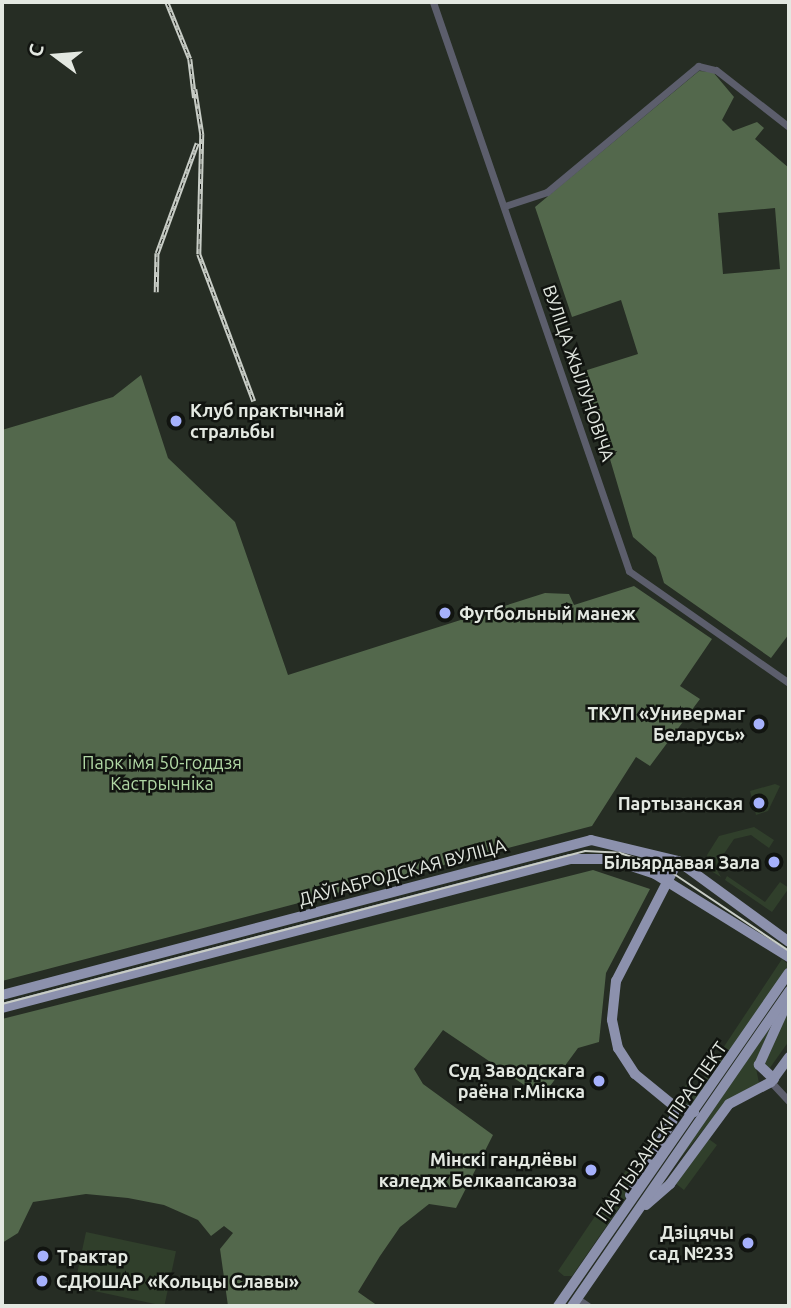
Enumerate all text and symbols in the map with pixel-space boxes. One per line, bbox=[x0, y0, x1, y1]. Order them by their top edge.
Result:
north arrow bbox=[21, 21, 91, 91]
text: С bbox=[24, 41, 48, 59]
street label: ВУЛІЦА ЖЫЛУНОВІЧА bbox=[539, 282, 619, 464]
place label: Клуб практычнай стральбы bbox=[190, 400, 345, 442]
marker: Клуб практычнай стральбы bbox=[168, 413, 184, 429]
place label: Футбольный манеж bbox=[459, 602, 636, 624]
marker: Футбольный манеж bbox=[437, 605, 453, 621]
place label: ТКУП «Универмаг Беларусь» bbox=[588, 703, 745, 746]
marker: ТКУП «Универмаг Беларусь» bbox=[751, 716, 767, 732]
park label: Парк імя 50-годдзя Кастрычніка bbox=[82, 752, 242, 794]
place label: Партызанская bbox=[618, 792, 743, 814]
marker: Партызанская bbox=[749, 793, 769, 813]
street label: ДАЎГАБРОДСКАЯ ВУЛІЦА bbox=[296, 834, 508, 910]
place label: Більярдавая Зала bbox=[603, 851, 760, 873]
marker: Більярдавая Зала bbox=[766, 854, 782, 870]
street label: ПАРТЫЗАНСКІ ПРАСПЕКТ bbox=[591, 1037, 731, 1225]
place label: Суд Заводскага раёна г.Мінска bbox=[448, 1060, 585, 1102]
marker: Суд Заводскага раёна г.Мінска bbox=[591, 1073, 607, 1089]
place label: Мінскі гандлёвы каледж Белкаапсаюза bbox=[379, 1149, 577, 1192]
marker: Мінскі гандлёвы каледж Белкаапсаюза bbox=[583, 1162, 599, 1178]
place label: Дзіцячы сад №233 bbox=[649, 1222, 734, 1264]
marker: Дзіцячы сад №233 bbox=[740, 1235, 756, 1251]
place label: Трактар bbox=[57, 1245, 128, 1267]
marker: Трактар bbox=[35, 1248, 51, 1264]
place label: СДЮШАР «Кольцы Славы» bbox=[56, 1270, 299, 1292]
marker: СДЮШАР «Кольцы Славы» bbox=[34, 1273, 50, 1289]

